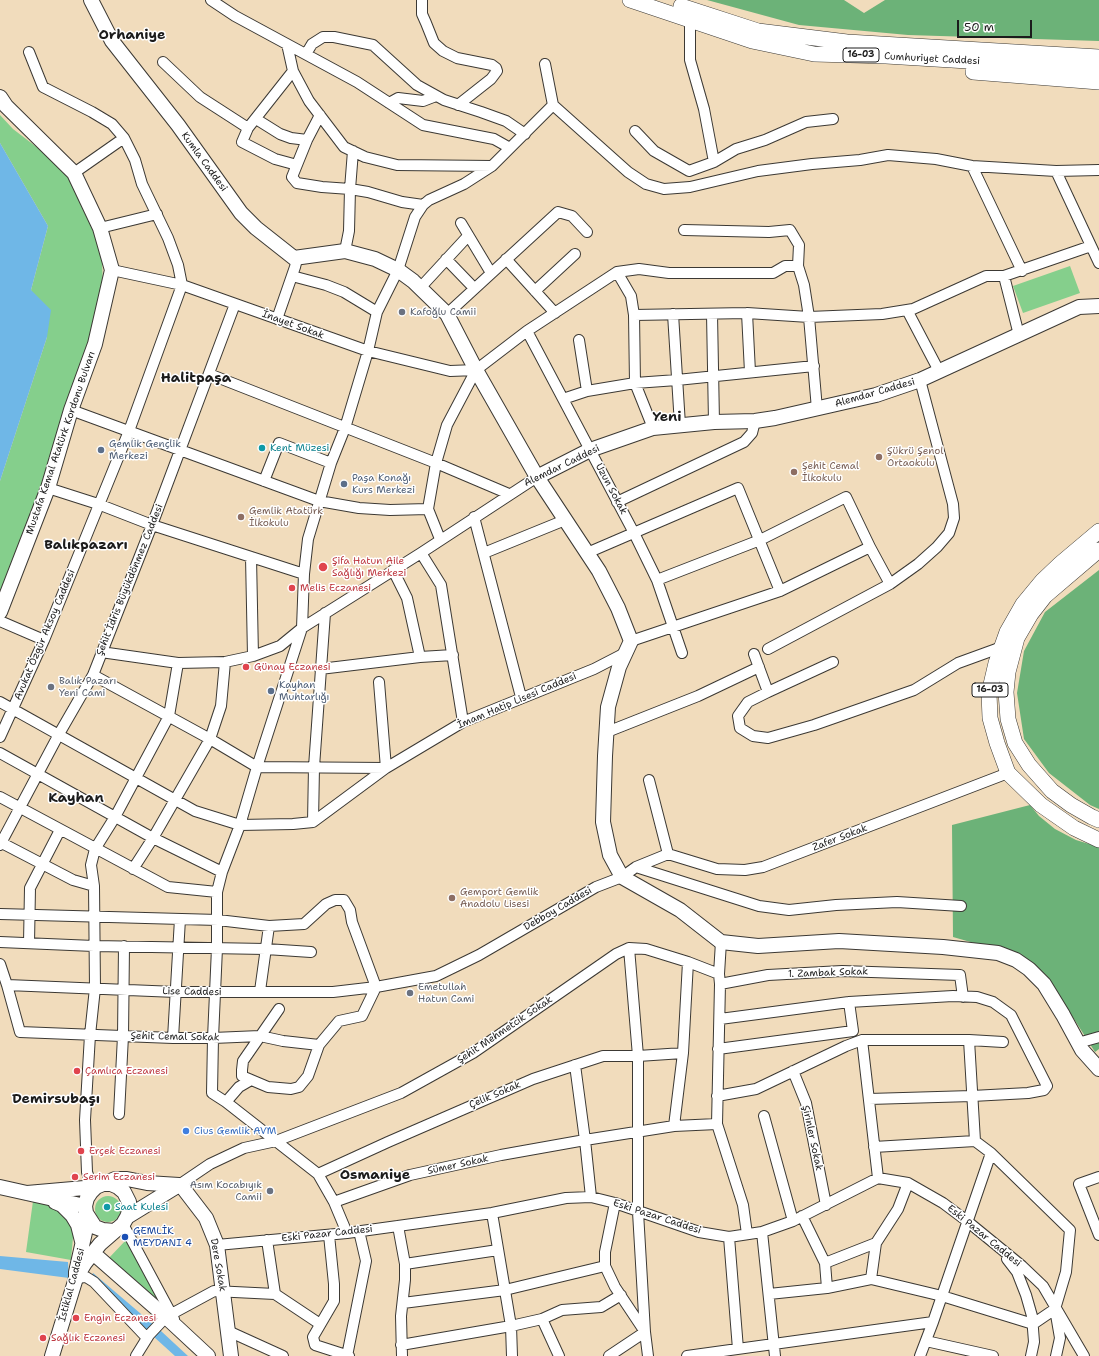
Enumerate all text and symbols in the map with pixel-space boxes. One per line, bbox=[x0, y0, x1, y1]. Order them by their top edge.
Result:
scale bar bbox=[959, 12, 1034, 38]
text: 50 m bbox=[964, 19, 994, 35]
district label: Orhaniye bbox=[99, 27, 165, 43]
road number: 16-03 bbox=[843, 48, 879, 62]
street label: Cumhuriyet Caddesi bbox=[884, 50, 980, 68]
street label: Kumla Caddesi bbox=[178, 130, 230, 194]
place label: Kafoğlu Camii bbox=[410, 306, 476, 318]
marker: Kafoğlu Camii bbox=[397, 307, 407, 317]
street label: İnayet Sokak bbox=[260, 308, 326, 342]
street label: Mustafa Kemal Atatürk Kordonu Bulvarı bbox=[24, 350, 98, 536]
district label: Halitpaşa bbox=[161, 370, 231, 386]
street label: Alemdar Caddesi bbox=[834, 376, 916, 410]
district label: Yeni bbox=[652, 409, 682, 425]
place label: Gemlik Gençlik Merkezi bbox=[109, 438, 181, 462]
place label: Kent Müzesi bbox=[270, 442, 329, 454]
street label: Alemdar Caddesi bbox=[522, 442, 602, 490]
marker: Kent Müzesi bbox=[257, 443, 267, 453]
marker: Gemlik Gençlik Merkezi bbox=[96, 445, 106, 455]
place label: Şükrü Şenol Ortaokulu bbox=[887, 445, 943, 468]
marker: Şükrü Şenol Ortaokulu bbox=[874, 452, 884, 462]
place label: Şehit Cemal İlkokulu bbox=[802, 460, 859, 484]
street label: Uzun Sokak bbox=[593, 461, 629, 517]
marker: Şehit Cemal İlkokulu bbox=[789, 467, 799, 477]
place label: Paşa Konağı Kurs Merkezi bbox=[352, 472, 415, 496]
marker: Paşa Konağı Kurs Merkezi bbox=[339, 479, 349, 489]
street label: Şehit İdris Büyükdönmez Caddesi bbox=[94, 502, 166, 658]
place label: Gemlik Atatürk İlkokulu bbox=[249, 505, 323, 528]
marker: Gemlik Atatürk İlkokulu bbox=[236, 512, 246, 522]
district label: Balıkpazarı bbox=[44, 537, 128, 553]
place label: Şifa Hatun Aile Sağlığı Merkezi bbox=[332, 555, 406, 578]
marker: Şifa Hatun Aile Sağlığı Merkezi bbox=[317, 561, 329, 573]
street label: Avukat Özgür Aksoy Caddesi bbox=[12, 568, 78, 702]
place label: Melis Eczanesi bbox=[300, 582, 371, 594]
marker: Melis Eczanesi bbox=[287, 583, 297, 593]
place label: Günay Eczanesi bbox=[254, 661, 331, 673]
marker: Günay Eczanesi bbox=[241, 662, 251, 672]
street label: İmam Hatip Lisesi Caddesi bbox=[456, 670, 578, 732]
place label: Balık Pazarı Yeni Cami bbox=[59, 675, 116, 698]
place label: Kayhan Muhtarlığı bbox=[279, 679, 329, 702]
marker: Balık Pazarı Yeni Cami bbox=[46, 682, 56, 692]
road number: 16-03 bbox=[972, 683, 1008, 697]
marker: Kayhan Muhtarlığı bbox=[266, 686, 276, 696]
district label: Kayhan bbox=[48, 790, 104, 806]
street label: Zafer Sokak bbox=[811, 822, 869, 854]
street label: Debboy Caddesi bbox=[522, 885, 594, 933]
place label: Gemport Gemlik Anadolu Lisesi bbox=[460, 886, 539, 910]
marker: Gemport Gemlik Anadolu Lisesi bbox=[447, 893, 457, 903]
street label: 1. Zambak Sokak bbox=[788, 966, 868, 980]
place label: Emetullah Hatun Cami bbox=[418, 981, 474, 1004]
street label: Lise Caddesi bbox=[162, 985, 222, 999]
marker: Emetullah Hatun Cami bbox=[405, 988, 415, 998]
street label: Şehit Mehmetcik Sokak bbox=[455, 994, 555, 1066]
street label: Şehit Cemal Sokak bbox=[130, 1030, 220, 1044]
place label: Çamlıca Eczanesi bbox=[85, 1065, 168, 1077]
marker: Çamlıca Eczanesi bbox=[72, 1066, 82, 1076]
street label: Çelik Sokak bbox=[467, 1079, 523, 1111]
district label: Demirsubaşı bbox=[12, 1091, 100, 1107]
street label: Şirinler Sokak bbox=[799, 1104, 825, 1172]
place label: Cius Gemlik AVM bbox=[194, 1125, 276, 1137]
marker: Cius Gemlik AVM bbox=[181, 1126, 191, 1136]
place label: Erçek Eczanesi bbox=[89, 1145, 161, 1157]
marker: Erçek Eczanesi bbox=[76, 1146, 86, 1156]
street label: Sümer Sokak bbox=[426, 1153, 490, 1177]
district label: Osmaniye bbox=[340, 1167, 410, 1183]
place label: Serim Eczanesi bbox=[83, 1171, 155, 1183]
marker: Serim Eczanesi bbox=[70, 1172, 80, 1182]
place label: Asım Kocabıyık Camii bbox=[190, 1179, 262, 1202]
marker: Asım Kocabıyık Camii bbox=[265, 1186, 275, 1196]
street label: Eski Pazar Caddesi bbox=[611, 1197, 703, 1237]
place label: Saat Kulesi bbox=[115, 1201, 168, 1213]
marker: Saat Kulesi bbox=[102, 1202, 112, 1212]
street label: Eski Pazar Caddesi bbox=[945, 1202, 1023, 1270]
street label: Eski Pazar Caddesi bbox=[281, 1223, 373, 1245]
place label: GEMLİK MEYDANI 4 bbox=[133, 1225, 192, 1248]
marker: GEMLİK MEYDANI 4 bbox=[120, 1232, 130, 1242]
street label: Dere Sokak bbox=[207, 1237, 229, 1293]
street label: İstiklal Caddesi bbox=[56, 1247, 88, 1323]
place label: Engin Eczanesi bbox=[84, 1312, 156, 1324]
marker: Engin Eczanesi bbox=[71, 1313, 81, 1323]
place label: Sağlık Eczanesi bbox=[51, 1332, 125, 1344]
marker: Sağlık Eczanesi bbox=[38, 1333, 48, 1343]

